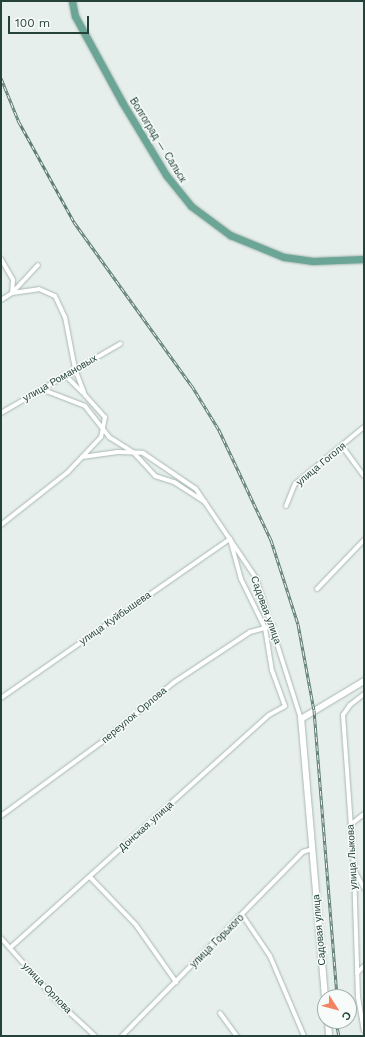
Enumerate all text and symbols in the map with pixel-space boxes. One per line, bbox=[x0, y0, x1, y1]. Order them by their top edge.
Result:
scale bar bbox=[10, 8, 91, 34]
text: 100 m bbox=[15, 16, 50, 30]
street label: Волгоград — Сальск bbox=[127, 95, 189, 185]
street label: улица Романовых bbox=[21, 352, 99, 404]
street label: улица Гоголя bbox=[294, 440, 348, 488]
street label: Садовая улица bbox=[248, 574, 284, 646]
street label: улица Куйбышева bbox=[77, 589, 153, 647]
street label: переулок Орлова bbox=[99, 684, 169, 746]
street label: Донская улица bbox=[116, 798, 176, 854]
street label: улица Лыкова bbox=[344, 824, 360, 890]
street label: Садовая улица bbox=[310, 894, 328, 966]
street label: улица Горького bbox=[188, 912, 246, 970]
street label: улица Орлова bbox=[20, 960, 74, 1016]
north arrow bbox=[317, 989, 357, 1029]
text: С bbox=[339, 1009, 354, 1023]

